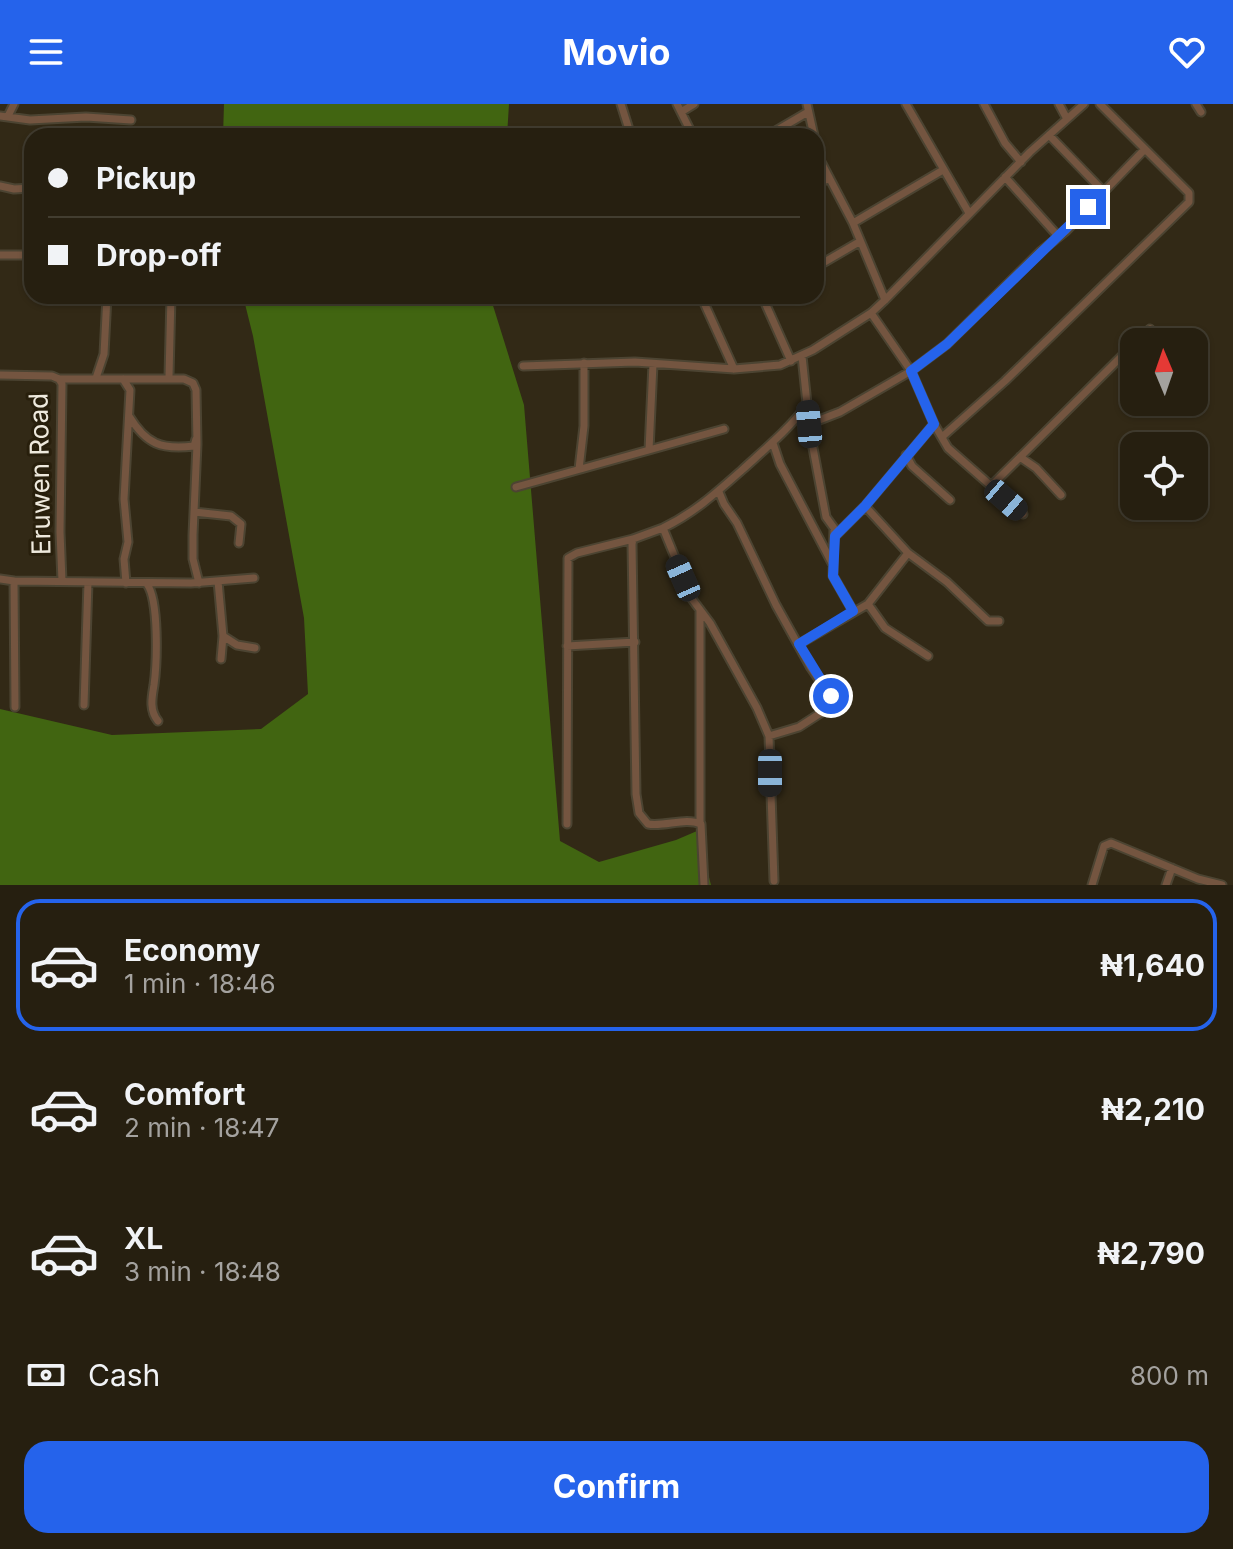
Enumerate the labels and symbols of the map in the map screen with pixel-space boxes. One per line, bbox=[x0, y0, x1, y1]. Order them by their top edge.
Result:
route end bbox=[1070, 189, 1106, 225]
north arrow bbox=[1120, 328, 1208, 416]
street label: Eruwen Road bbox=[23, 393, 56, 555]
car bbox=[795, 399, 823, 449]
car bbox=[980, 475, 1032, 525]
car bbox=[662, 551, 704, 605]
route start bbox=[813, 678, 849, 714]
car bbox=[758, 749, 782, 797]

